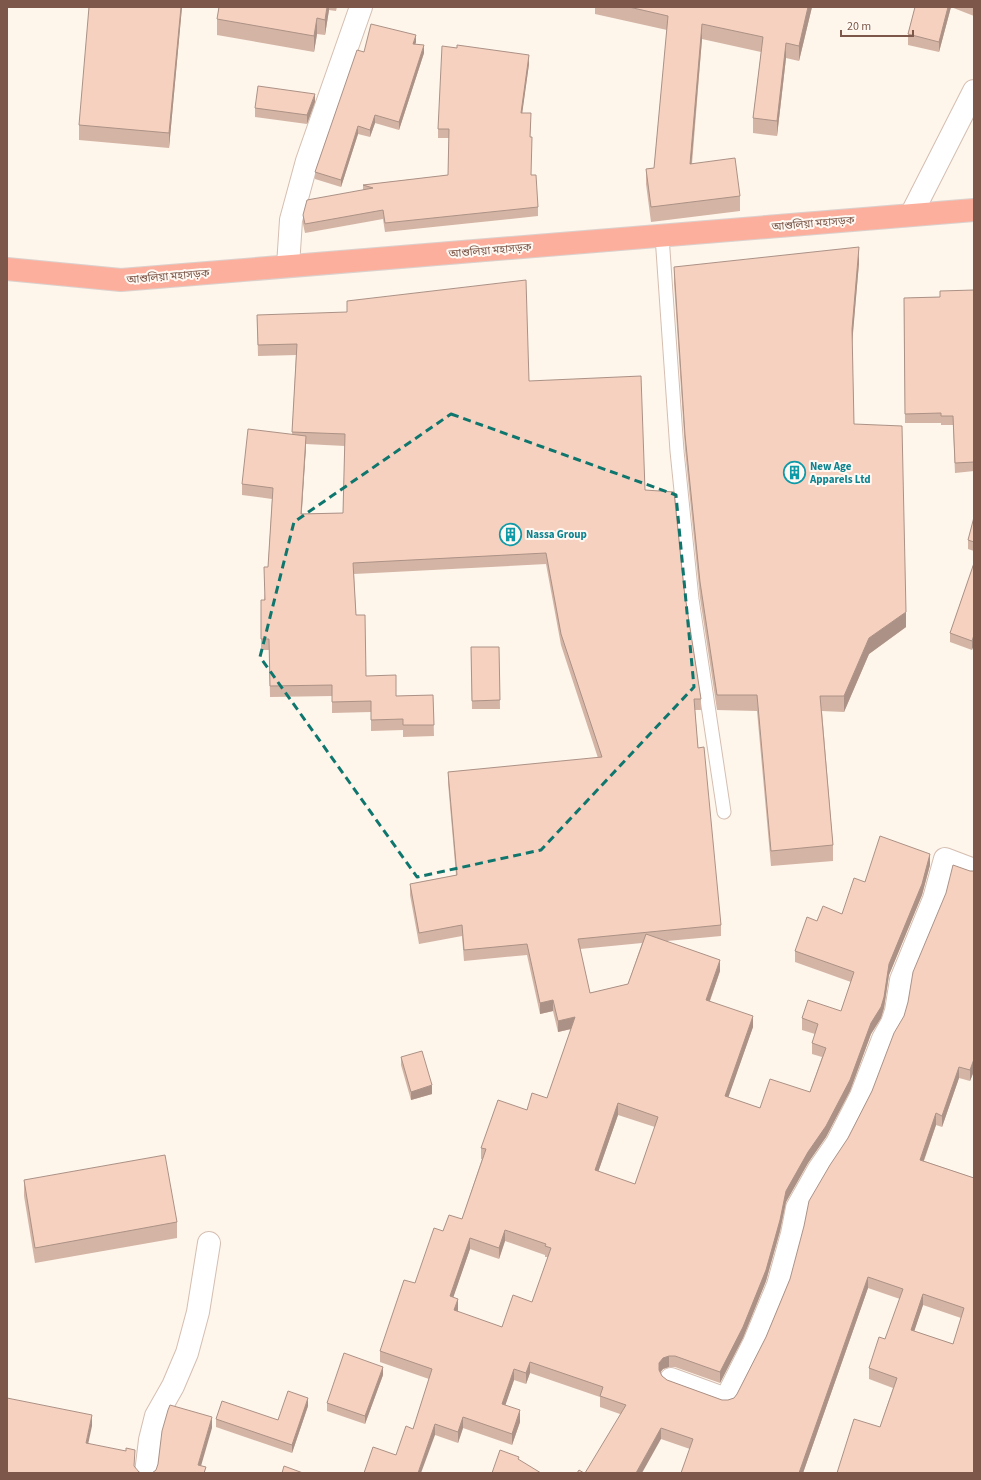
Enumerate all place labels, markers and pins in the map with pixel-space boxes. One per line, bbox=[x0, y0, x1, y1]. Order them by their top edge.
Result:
building icon: New Age Apparels Ltd bbox=[782, 459, 808, 485]
place label: New Age Apparels Ltd bbox=[809, 459, 870, 487]
building icon: Nassa Group bbox=[498, 521, 524, 547]
place label: Nassa Group bbox=[526, 527, 587, 542]

